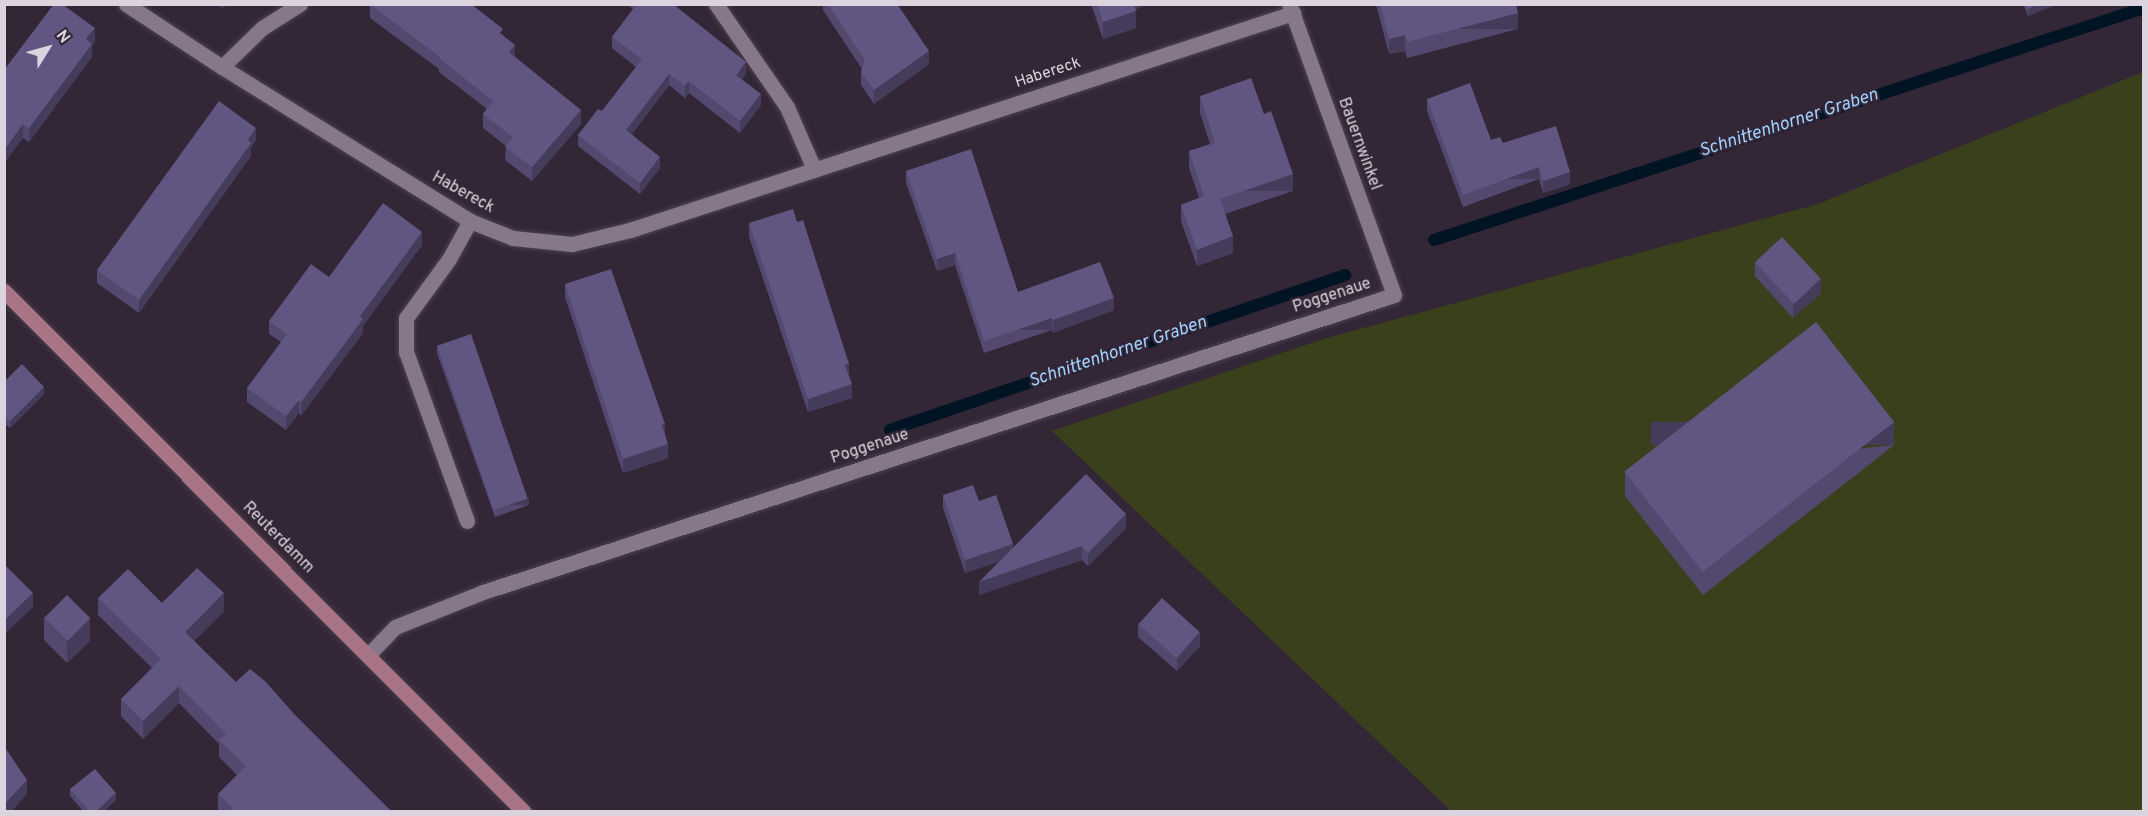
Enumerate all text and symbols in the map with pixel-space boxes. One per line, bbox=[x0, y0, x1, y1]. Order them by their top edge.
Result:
north arrow bbox=[18, 18, 78, 78]
text: N bbox=[51, 27, 74, 48]
street label: Habereck bbox=[1013, 53, 1083, 93]
water label: Schnittenhorner Graben bbox=[1697, 85, 1881, 163]
street label: Bauernwinkel bbox=[1333, 95, 1385, 193]
street label: Habereck bbox=[428, 168, 498, 218]
street label: Poggenaue bbox=[1291, 274, 1373, 318]
water label: Schnittenhorner Graben bbox=[1026, 312, 1210, 394]
street label: Poggenaue bbox=[829, 425, 911, 469]
street label: Reuterdamm bbox=[238, 498, 318, 578]

